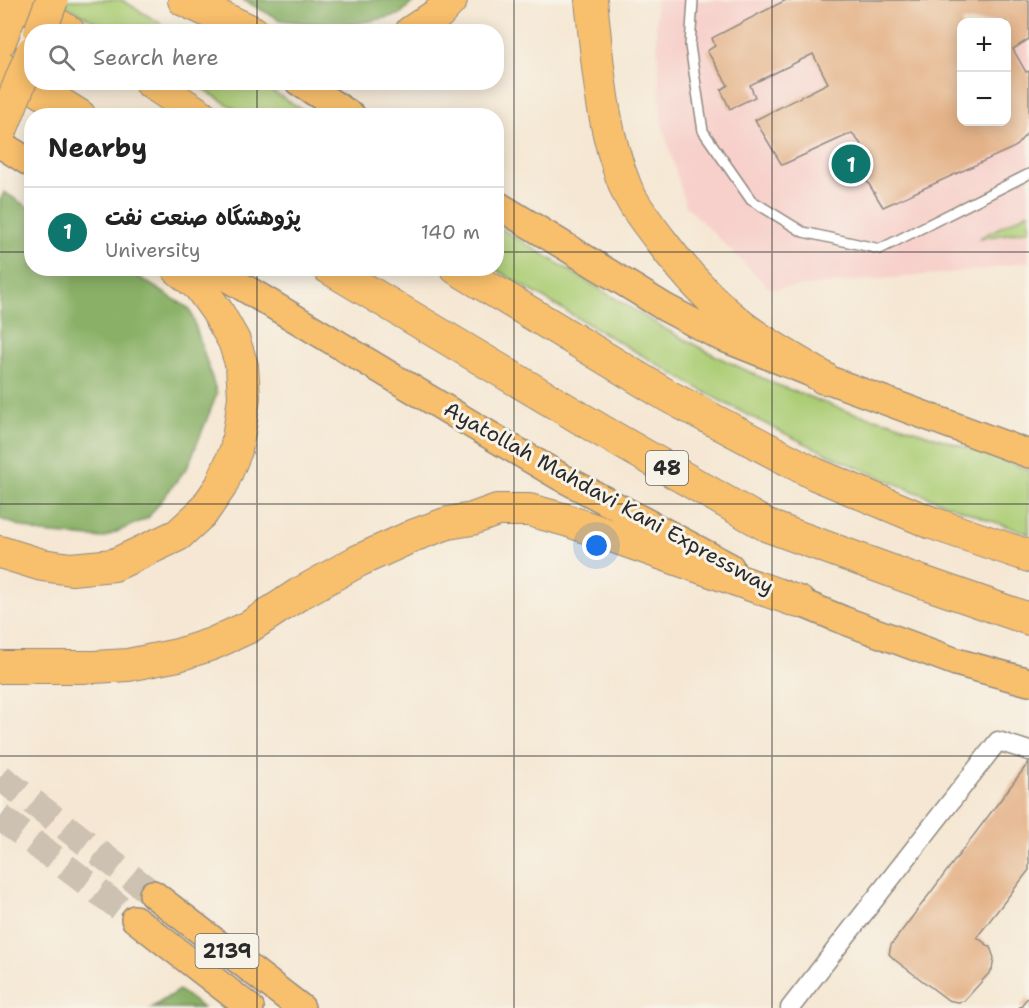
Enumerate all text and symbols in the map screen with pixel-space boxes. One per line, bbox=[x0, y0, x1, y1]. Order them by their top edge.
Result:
map controls bbox=[957, 18, 1011, 126]
button: + bbox=[957, 18, 1011, 72]
search box bbox=[24, 24, 504, 90]
icon: search bbox=[45, 41, 78, 74]
text: Search here bbox=[93, 43, 219, 72]
button: − bbox=[957, 72, 1011, 126]
text: Nearby bbox=[48, 130, 147, 165]
pin: 1 bbox=[832, 142, 870, 186]
text: پژوهشگاه صنعت نفت bbox=[105, 203, 301, 232]
text: 1 bbox=[63, 219, 72, 245]
text: 140 m bbox=[421, 219, 480, 245]
text: University bbox=[105, 237, 201, 263]
street label: Ayatollah Mahdavi Kani Expressway bbox=[439, 395, 779, 601]
road number: 48 bbox=[646, 451, 688, 485]
your location bbox=[582, 531, 611, 560]
road number: 2139 bbox=[196, 934, 258, 968]

